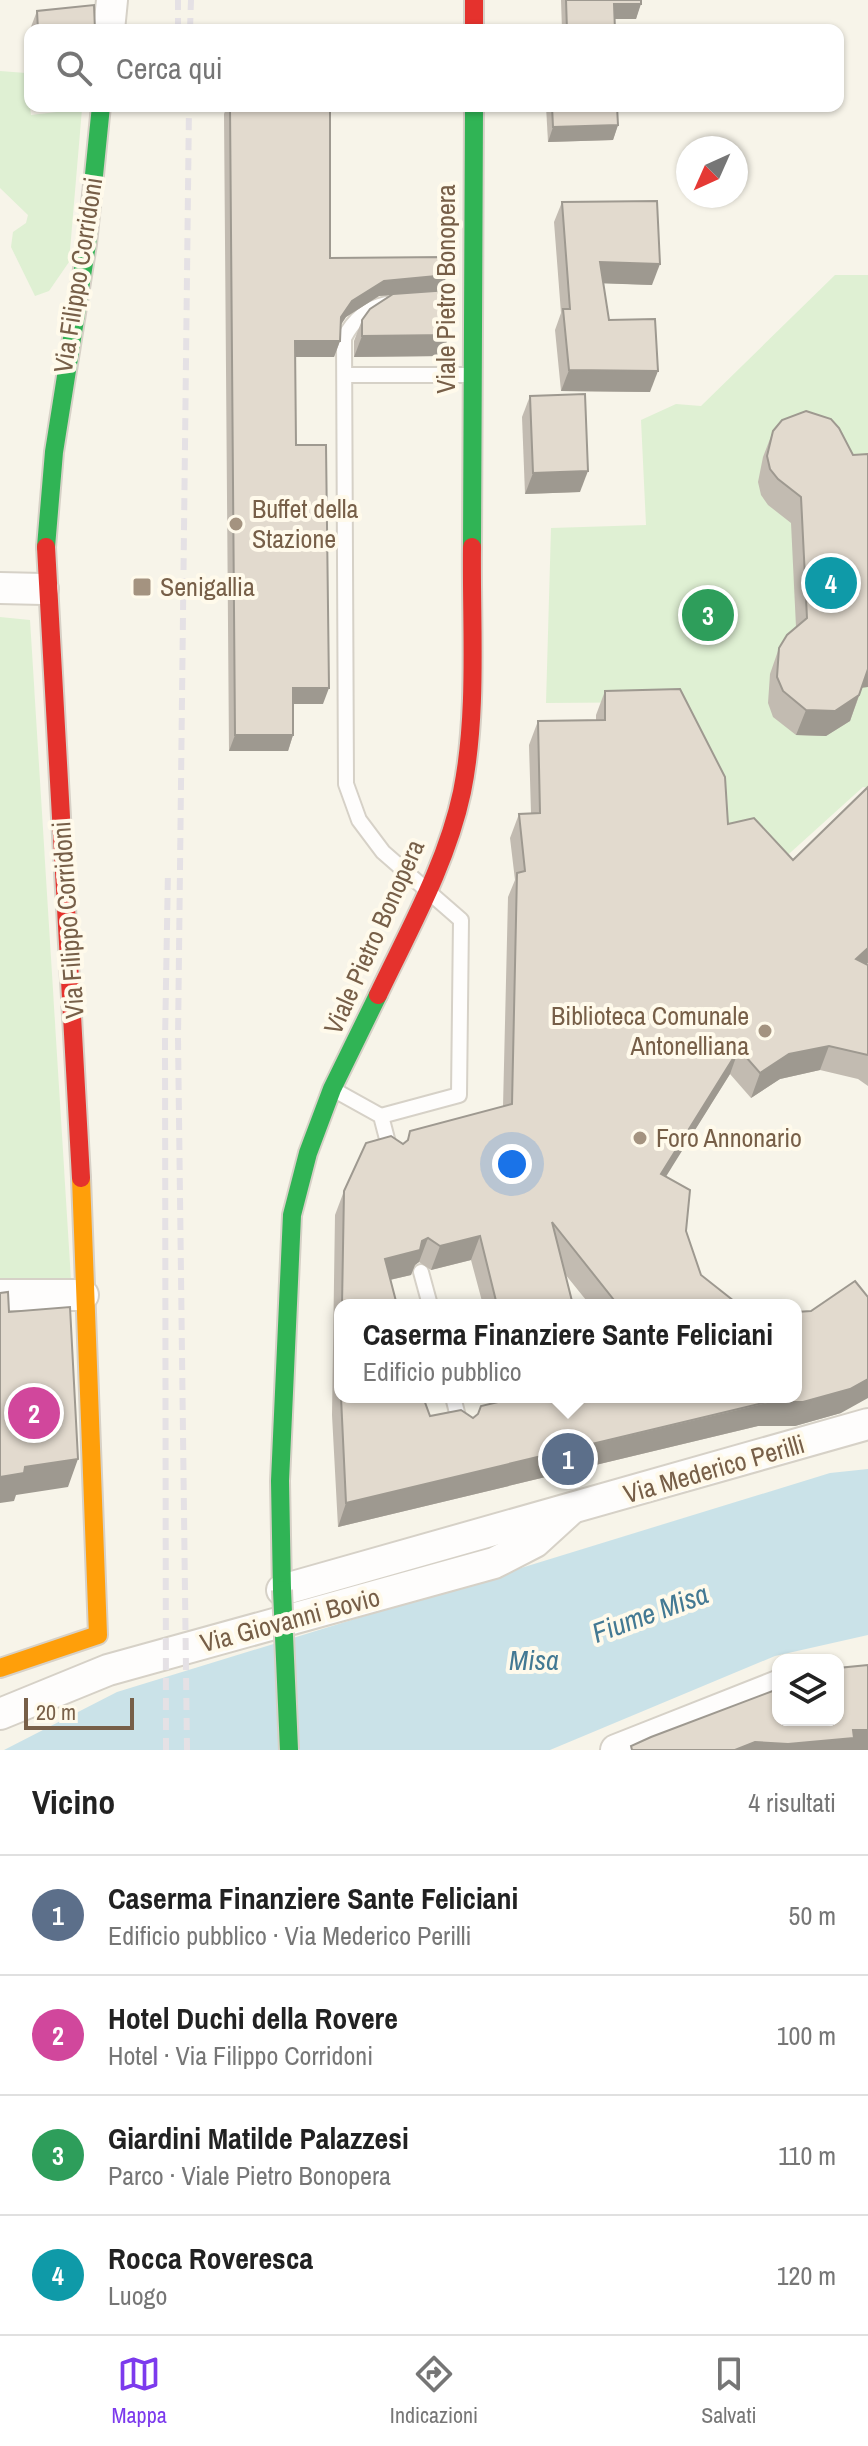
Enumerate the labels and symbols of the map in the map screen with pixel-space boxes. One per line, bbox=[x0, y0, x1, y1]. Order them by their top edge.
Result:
north arrow bbox=[676, 136, 748, 208]
street label: Via Filippo Corridoni bbox=[45, 175, 110, 375]
street label: Viale Pietro Bonopera bbox=[428, 184, 463, 394]
place label: Buffet della Stazione bbox=[252, 491, 358, 556]
marker: Buffet della Stazione bbox=[227, 515, 245, 533]
pin: 4 bbox=[805, 553, 857, 613]
place label: Senigallia bbox=[160, 569, 255, 604]
marker: Senigallia bbox=[131, 576, 153, 598]
pin: 3 bbox=[682, 585, 734, 645]
street label: Via Filippo Corridoni bbox=[43, 820, 92, 1020]
street label: Viale Pietro Bonopera bbox=[315, 834, 432, 1040]
place label: Biblioteca Comunale Antonelliana bbox=[551, 998, 749, 1063]
marker: Biblioteca Comunale Antonelliana bbox=[756, 1022, 774, 1040]
place label: Foro Annonario bbox=[656, 1120, 802, 1155]
marker: Foro Annonario bbox=[631, 1129, 649, 1147]
your location bbox=[492, 1144, 532, 1184]
pin: 2 bbox=[8, 1383, 60, 1443]
street label: Via Mederico Perilli bbox=[619, 1426, 809, 1511]
pin: 1 bbox=[542, 1429, 594, 1489]
water label: Fiume Misa bbox=[587, 1574, 713, 1652]
street label: Via Giovanni Bovio bbox=[196, 1579, 384, 1660]
water label: Misa bbox=[509, 1641, 559, 1679]
scale bar bbox=[24, 1694, 134, 1730]

